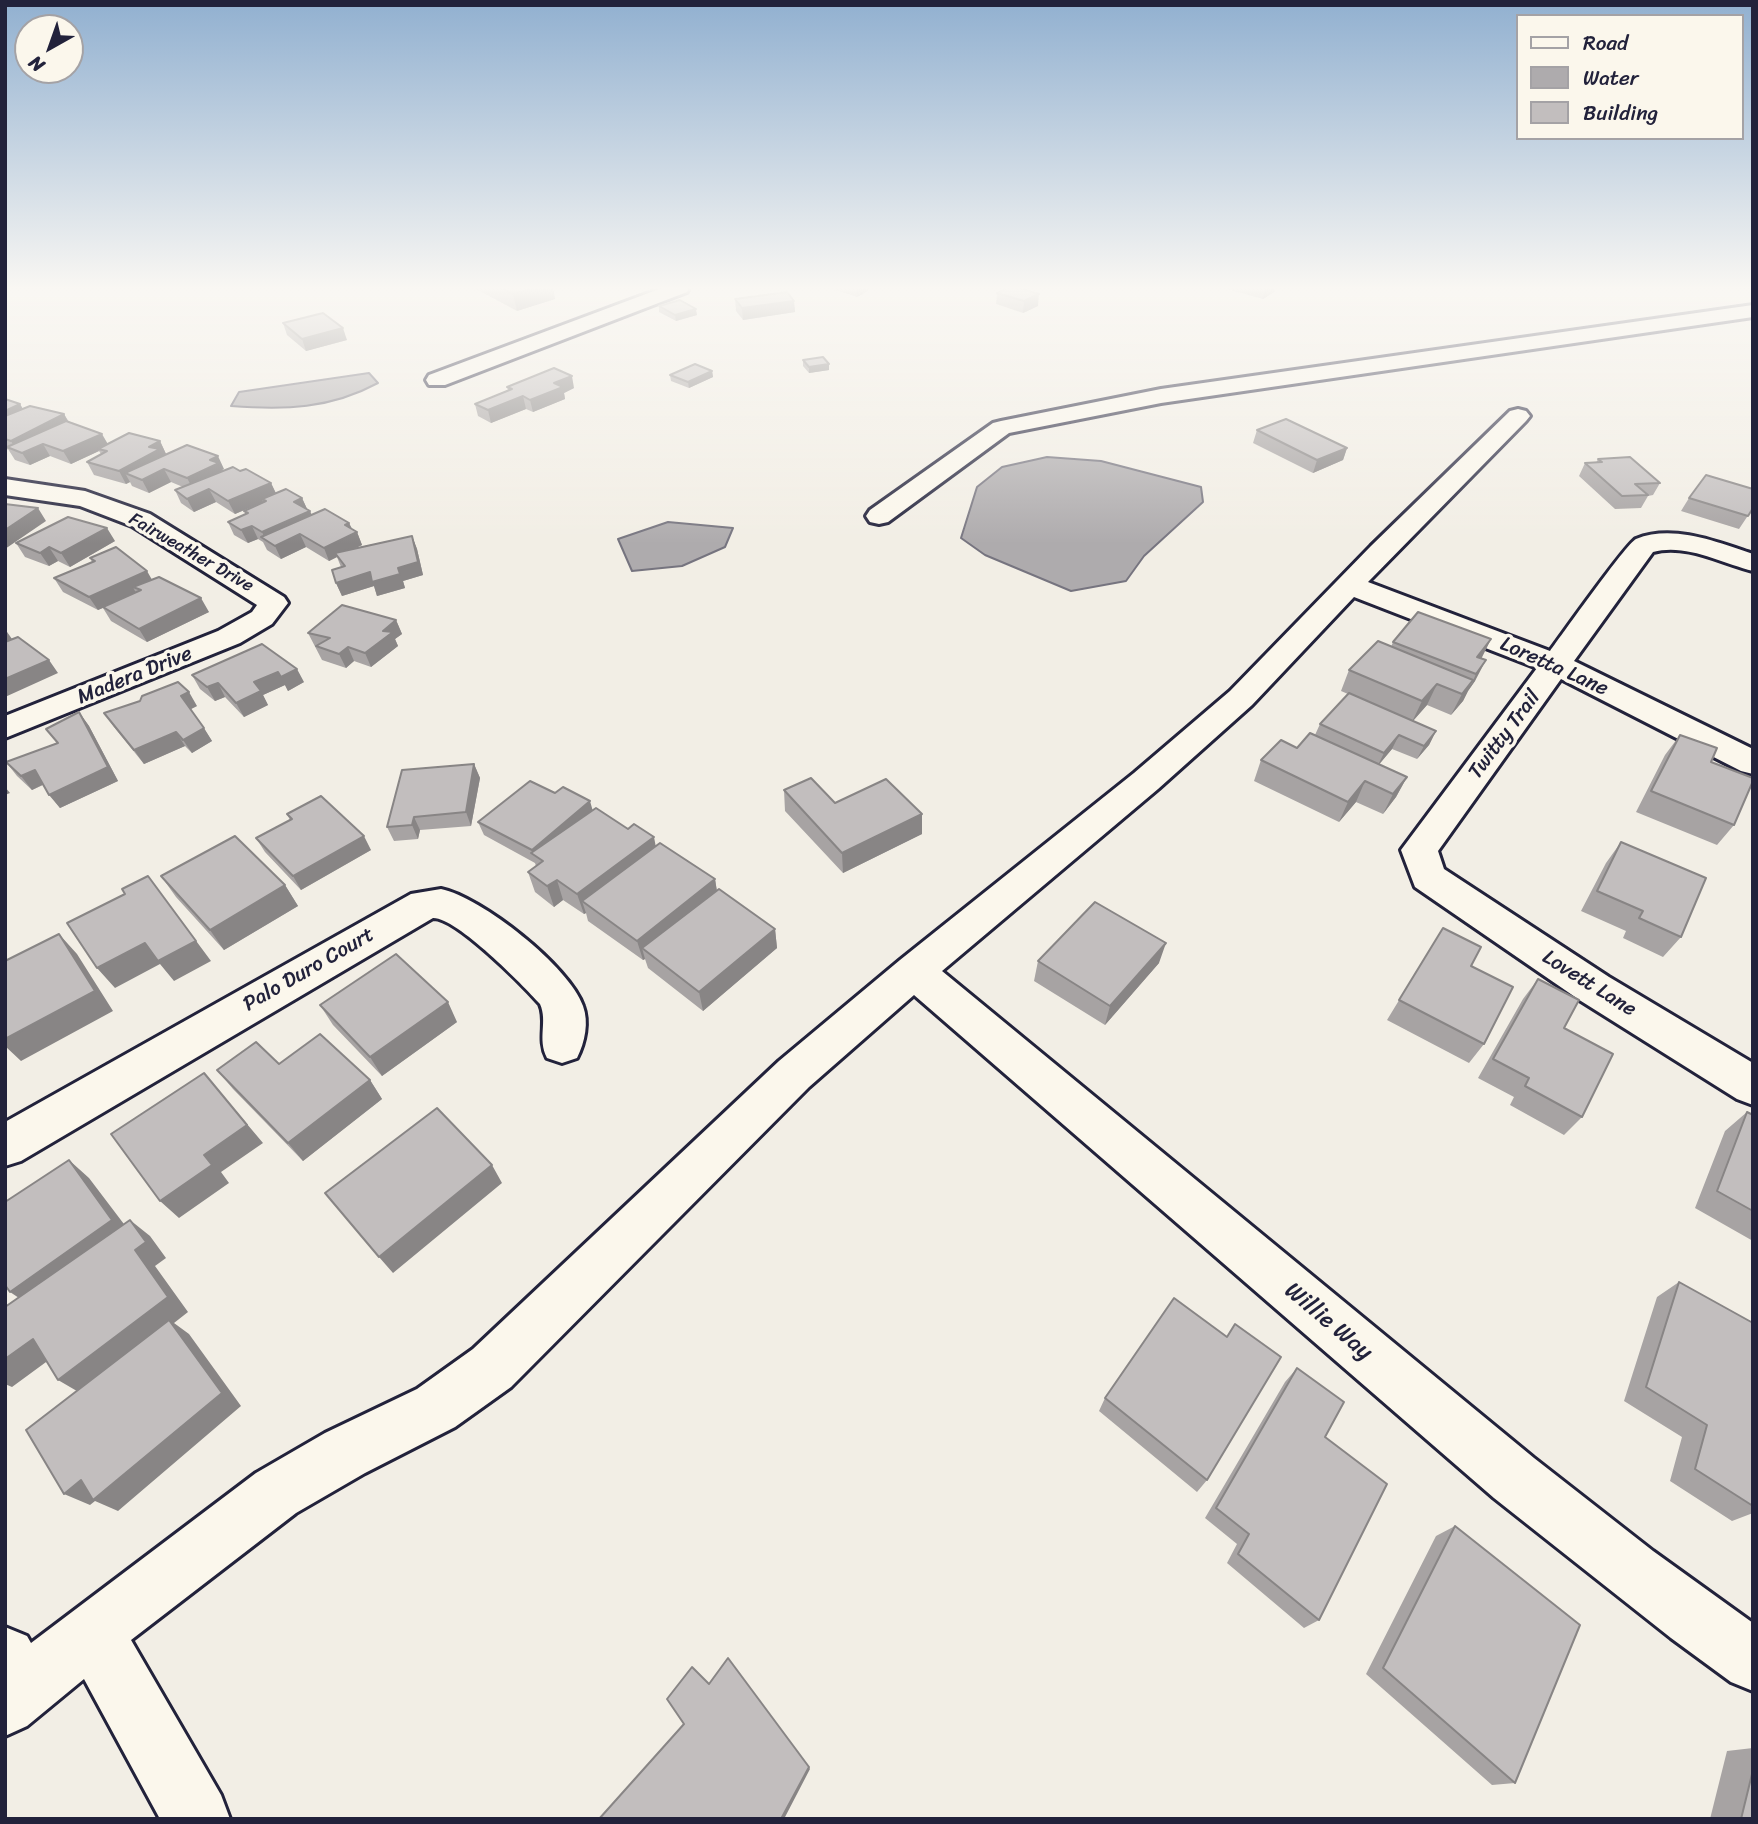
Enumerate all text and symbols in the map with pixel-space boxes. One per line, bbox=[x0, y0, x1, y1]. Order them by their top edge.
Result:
north arrow bbox=[14, 14, 84, 84]
legend bbox=[1516, 14, 1744, 140]
text: Road bbox=[1583, 24, 1628, 62]
text: N bbox=[21, 47, 52, 81]
text: Water bbox=[1583, 59, 1638, 97]
text: Building bbox=[1583, 94, 1658, 132]
street label: Fairweather Drive bbox=[125, 509, 257, 597]
street label: Loretta Lane bbox=[1496, 632, 1612, 702]
street label: Madera Drive bbox=[74, 642, 196, 710]
street label: Twitty Trail bbox=[1463, 686, 1547, 784]
street label: Palo Duro Court bbox=[239, 922, 379, 1018]
street label: Lovett Lane bbox=[1537, 945, 1641, 1023]
street label: Willie Way bbox=[1278, 1277, 1378, 1367]

